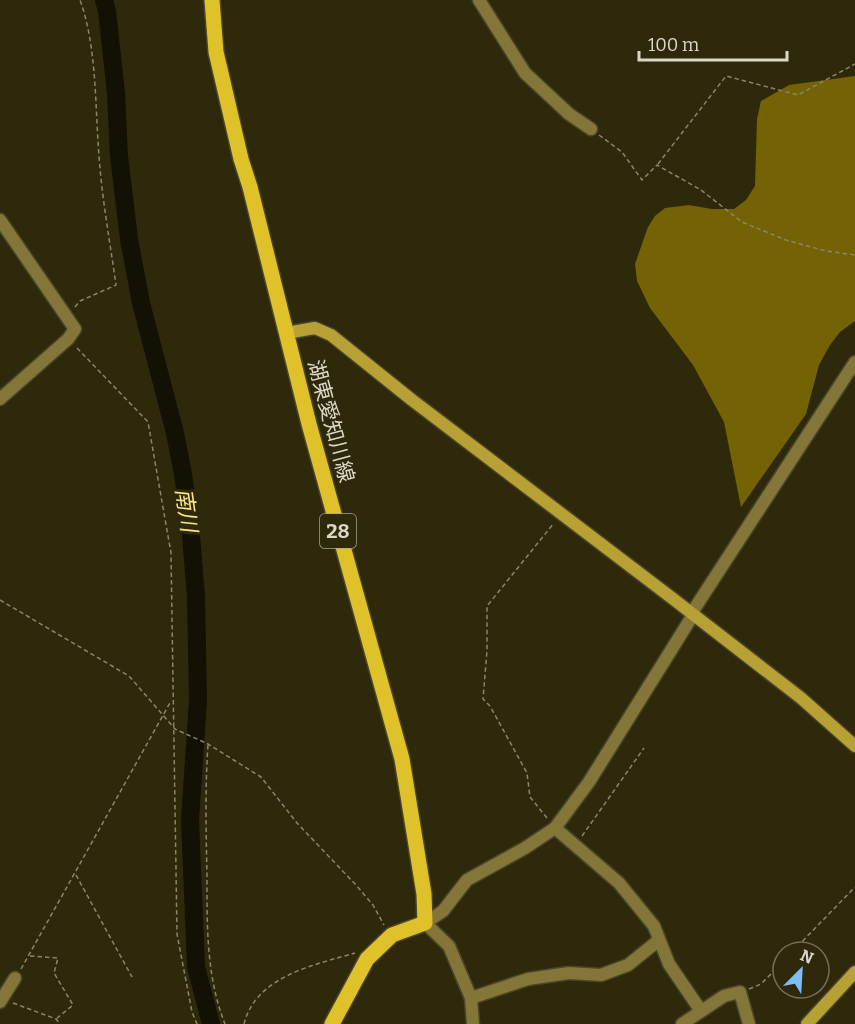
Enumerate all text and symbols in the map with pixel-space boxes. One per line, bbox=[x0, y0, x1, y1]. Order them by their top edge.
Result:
scale bar bbox=[639, 24, 788, 62]
text: 100 m bbox=[648, 34, 699, 56]
street label: 湖東愛知川線 bbox=[302, 357, 360, 485]
water label: 南川 bbox=[170, 486, 203, 536]
road number: 28 bbox=[320, 514, 356, 548]
north arrow bbox=[771, 940, 831, 1000]
text: N bbox=[797, 946, 816, 968]

